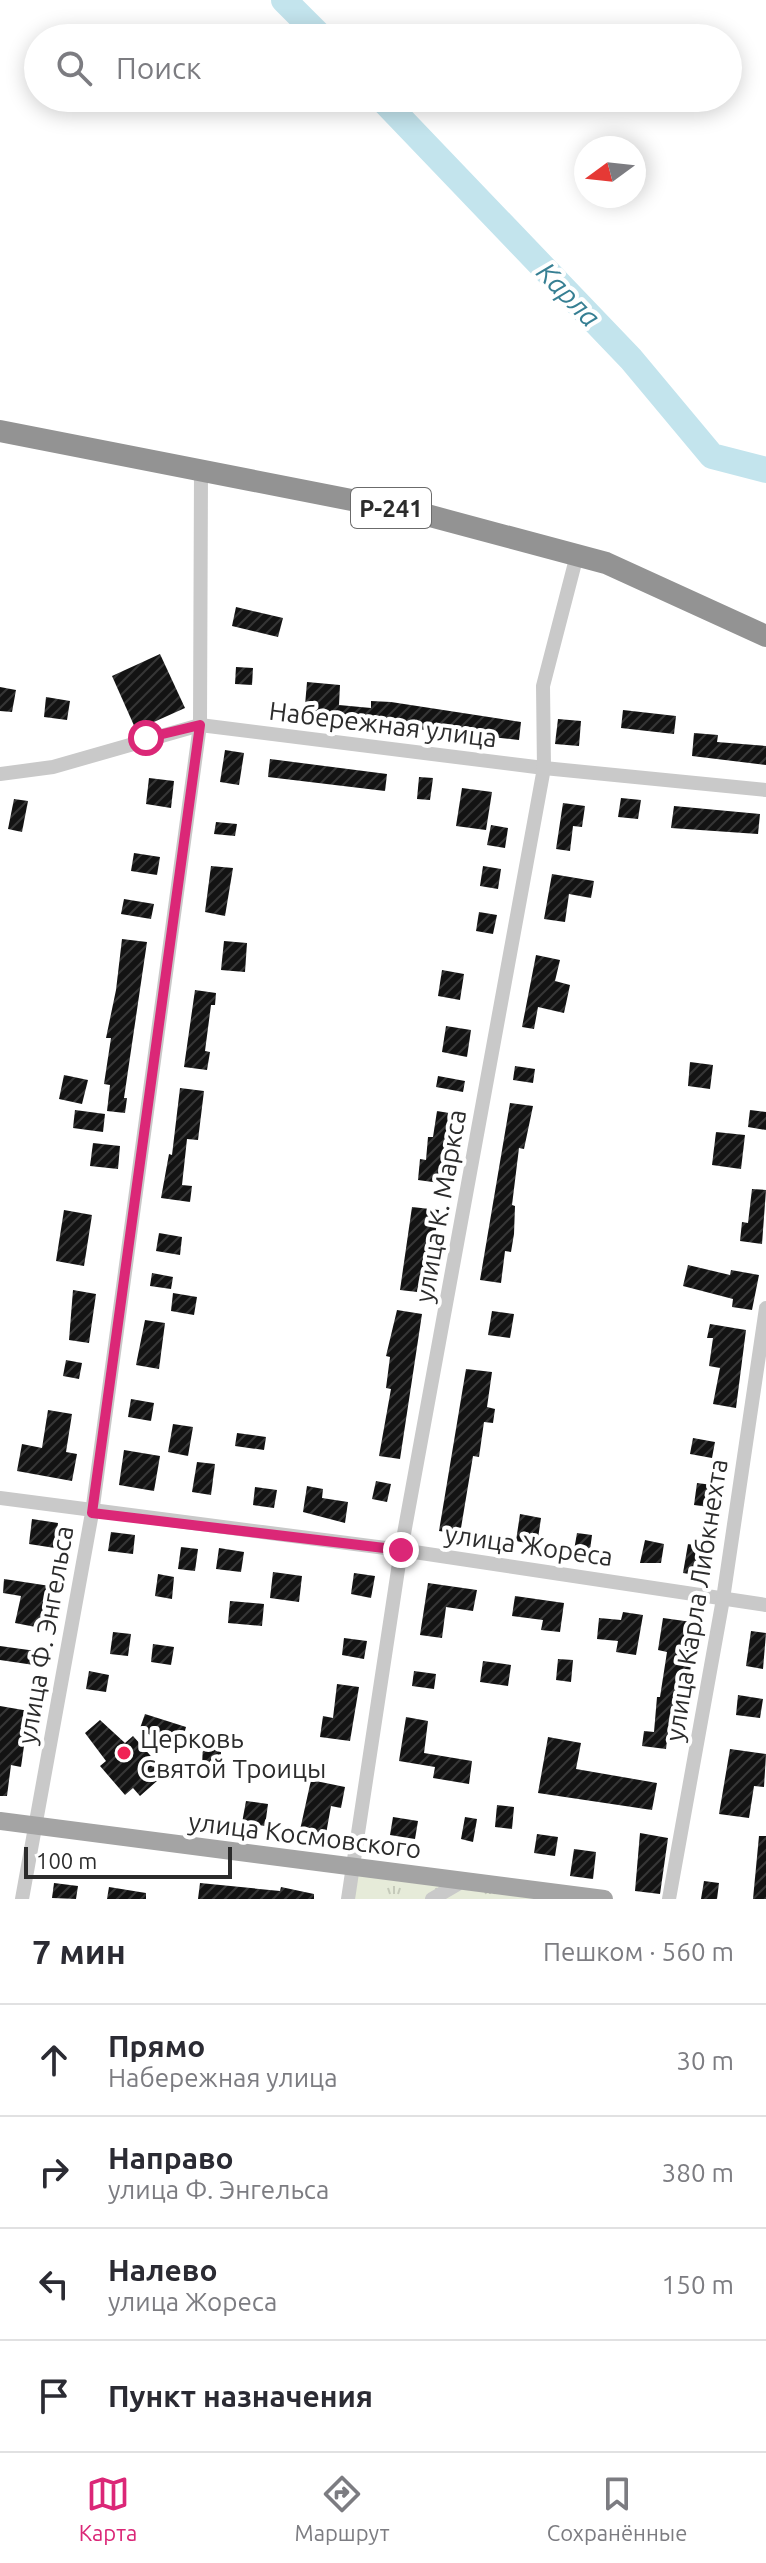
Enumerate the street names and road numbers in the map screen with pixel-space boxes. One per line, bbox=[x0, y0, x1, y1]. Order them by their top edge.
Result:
road number: Р-241 bbox=[351, 488, 431, 528]
street label: Набережная улица bbox=[267, 696, 499, 752]
street label: улица К. Маркса bbox=[409, 1107, 471, 1305]
street label: улица Карла Либкнехта bbox=[659, 1457, 733, 1743]
street label: улица Жореса bbox=[443, 1519, 615, 1571]
street label: улица Ф. Энгельса bbox=[12, 1524, 78, 1746]
street label: улица Космовского bbox=[187, 1806, 423, 1864]

